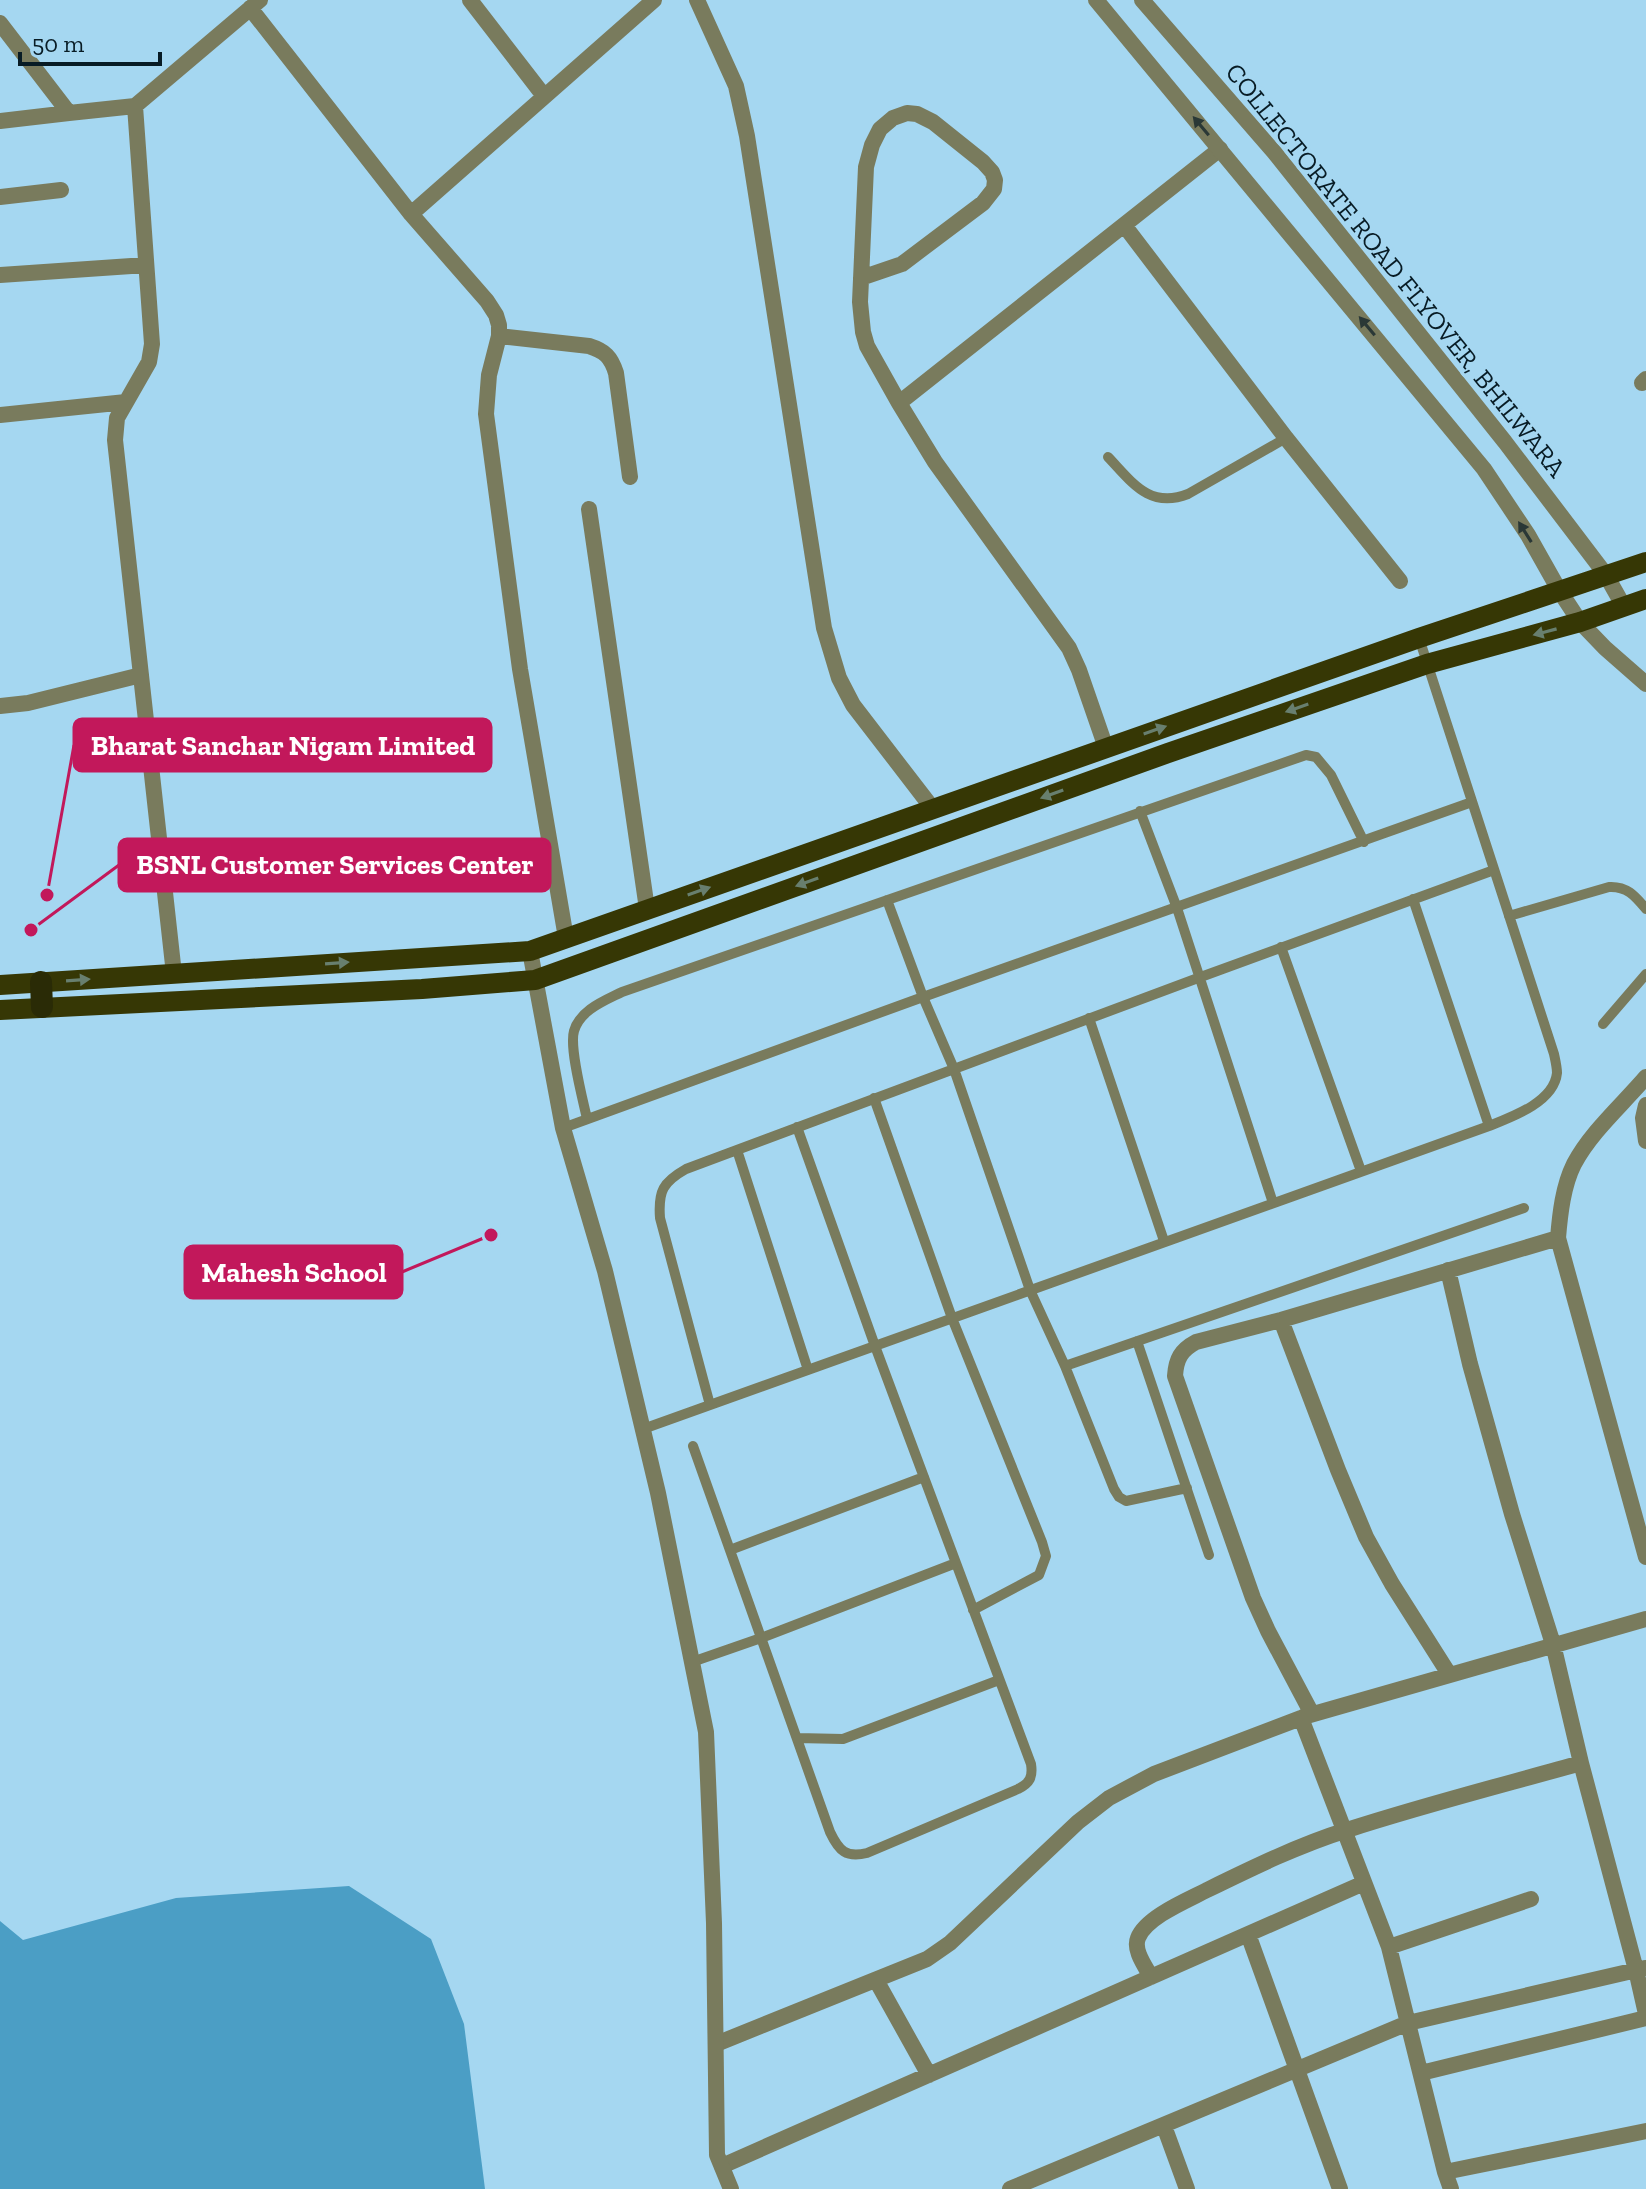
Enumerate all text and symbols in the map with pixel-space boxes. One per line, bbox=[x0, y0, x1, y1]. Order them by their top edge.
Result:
scale bar bbox=[20, 16, 160, 66]
text: 50 m bbox=[32, 29, 85, 58]
street label: COLLECTORATE ROAD FLYOVER, BHILWARA bbox=[1219, 57, 1574, 484]
one-way arrow bbox=[1193, 116, 1210, 136]
one-way arrow bbox=[1358, 317, 1376, 336]
one-way arrow bbox=[1519, 521, 1533, 543]
one-way arrow bbox=[1533, 626, 1558, 638]
one-way arrow bbox=[1285, 703, 1309, 715]
callout: Bharat Sanchar Nigam Limited bbox=[74, 719, 491, 771]
one-way arrow bbox=[1143, 724, 1167, 736]
text: Bharat Sanchar Nigam Limited bbox=[91, 729, 475, 762]
one-way arrow bbox=[1039, 789, 1063, 801]
callout: BSNL Customer Services Center bbox=[119, 839, 550, 891]
text: BSNL Customer Services Center bbox=[136, 848, 534, 881]
one-way arrow bbox=[795, 876, 819, 889]
one-way arrow bbox=[687, 885, 711, 897]
one-way arrow bbox=[325, 956, 350, 969]
one-way arrow bbox=[66, 973, 91, 986]
callout: Mahesh School bbox=[185, 1246, 402, 1298]
text: Mahesh School bbox=[201, 1256, 387, 1289]

